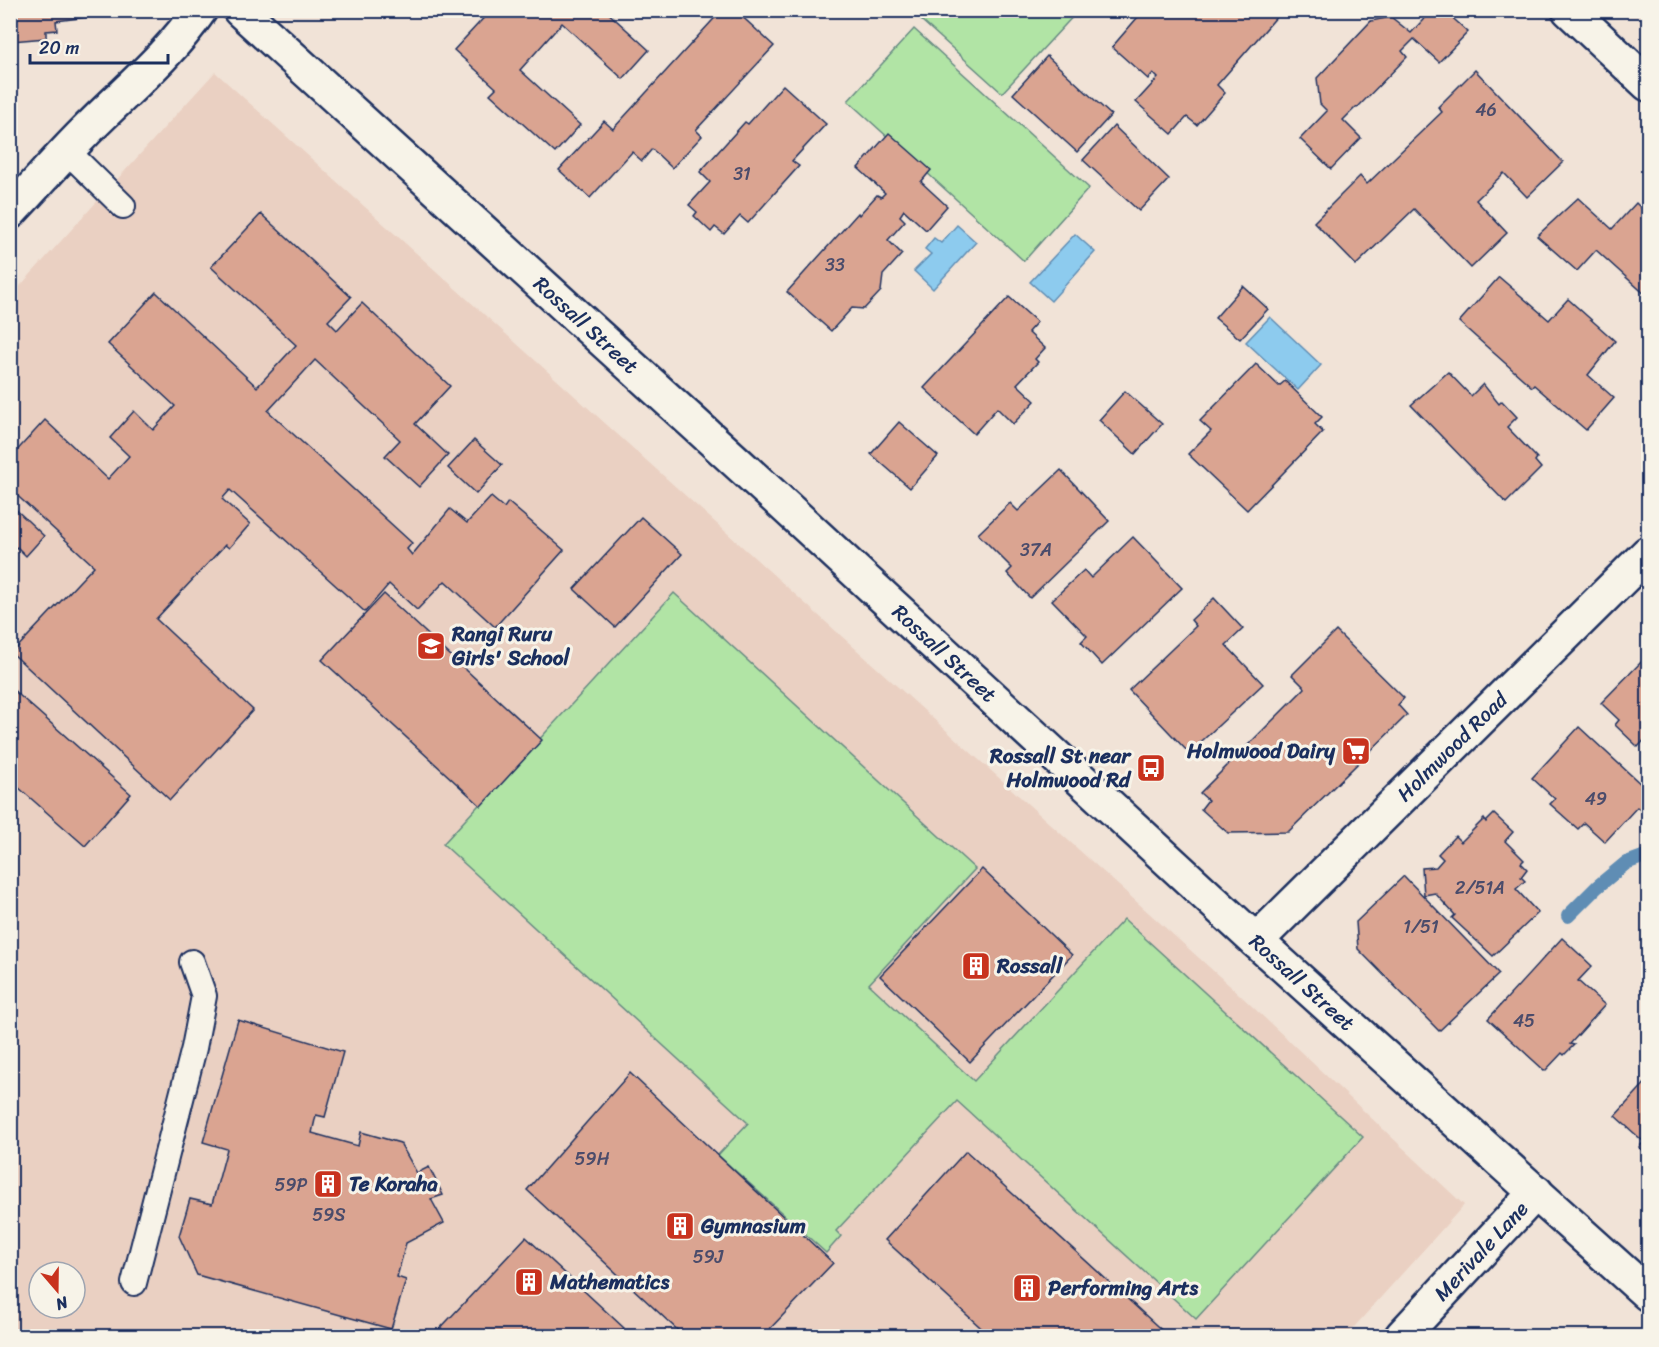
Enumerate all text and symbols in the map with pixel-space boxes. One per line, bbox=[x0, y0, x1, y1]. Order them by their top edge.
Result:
scale bar bbox=[30, 27, 168, 65]
text: 20 m bbox=[39, 32, 79, 64]
house number: 46 bbox=[1475, 94, 1497, 126]
house number: 31 bbox=[733, 158, 751, 190]
house number: 33 bbox=[825, 249, 845, 281]
street label: Rossall Street bbox=[524, 266, 648, 384]
house number: 37A bbox=[1020, 534, 1052, 566]
street label: Rossall Street bbox=[883, 594, 1006, 712]
place label: Rangi Ruru Girls' School bbox=[451, 615, 570, 677]
school or university icon: Rangi Ruru Girls' School bbox=[415, 630, 447, 662]
street label: Holmwood Road bbox=[1387, 681, 1518, 811]
place label: Holmwood Dairy bbox=[1186, 732, 1336, 770]
supermarket icon: Holmwood Dairy bbox=[1340, 735, 1372, 767]
place label: Rossall St near Holmwood Rd bbox=[989, 737, 1132, 799]
bus stop icon: Rossall St near Holmwood Rd bbox=[1135, 752, 1167, 784]
house number: 49 bbox=[1585, 783, 1607, 815]
house number: 2/51A bbox=[1455, 872, 1505, 904]
house number: 1/51 bbox=[1403, 911, 1439, 943]
street label: Rossall Street bbox=[1240, 924, 1364, 1041]
place label: Rossall bbox=[996, 947, 1063, 985]
building icon: Rossall bbox=[960, 950, 992, 982]
house number: 45 bbox=[1513, 1005, 1535, 1037]
house number: 59H bbox=[575, 1143, 610, 1175]
place label: Te Koraha bbox=[349, 1165, 438, 1203]
building icon: Te Koraha bbox=[312, 1168, 344, 1200]
house number: 59P bbox=[275, 1169, 308, 1201]
street label: Merivale Lane bbox=[1424, 1192, 1538, 1310]
house number: 59S bbox=[312, 1199, 346, 1231]
place label: Gymnasium bbox=[700, 1207, 806, 1245]
building icon: Gymnasium bbox=[664, 1210, 696, 1242]
house number: 59J bbox=[693, 1241, 724, 1273]
north arrow bbox=[27, 1260, 87, 1320]
place label: Mathematics bbox=[549, 1263, 670, 1301]
building icon: Mathematics bbox=[513, 1266, 545, 1298]
place label: Performing Arts bbox=[1048, 1269, 1198, 1307]
building icon: Performing Arts bbox=[1011, 1272, 1043, 1304]
text: N bbox=[51, 1288, 73, 1319]

